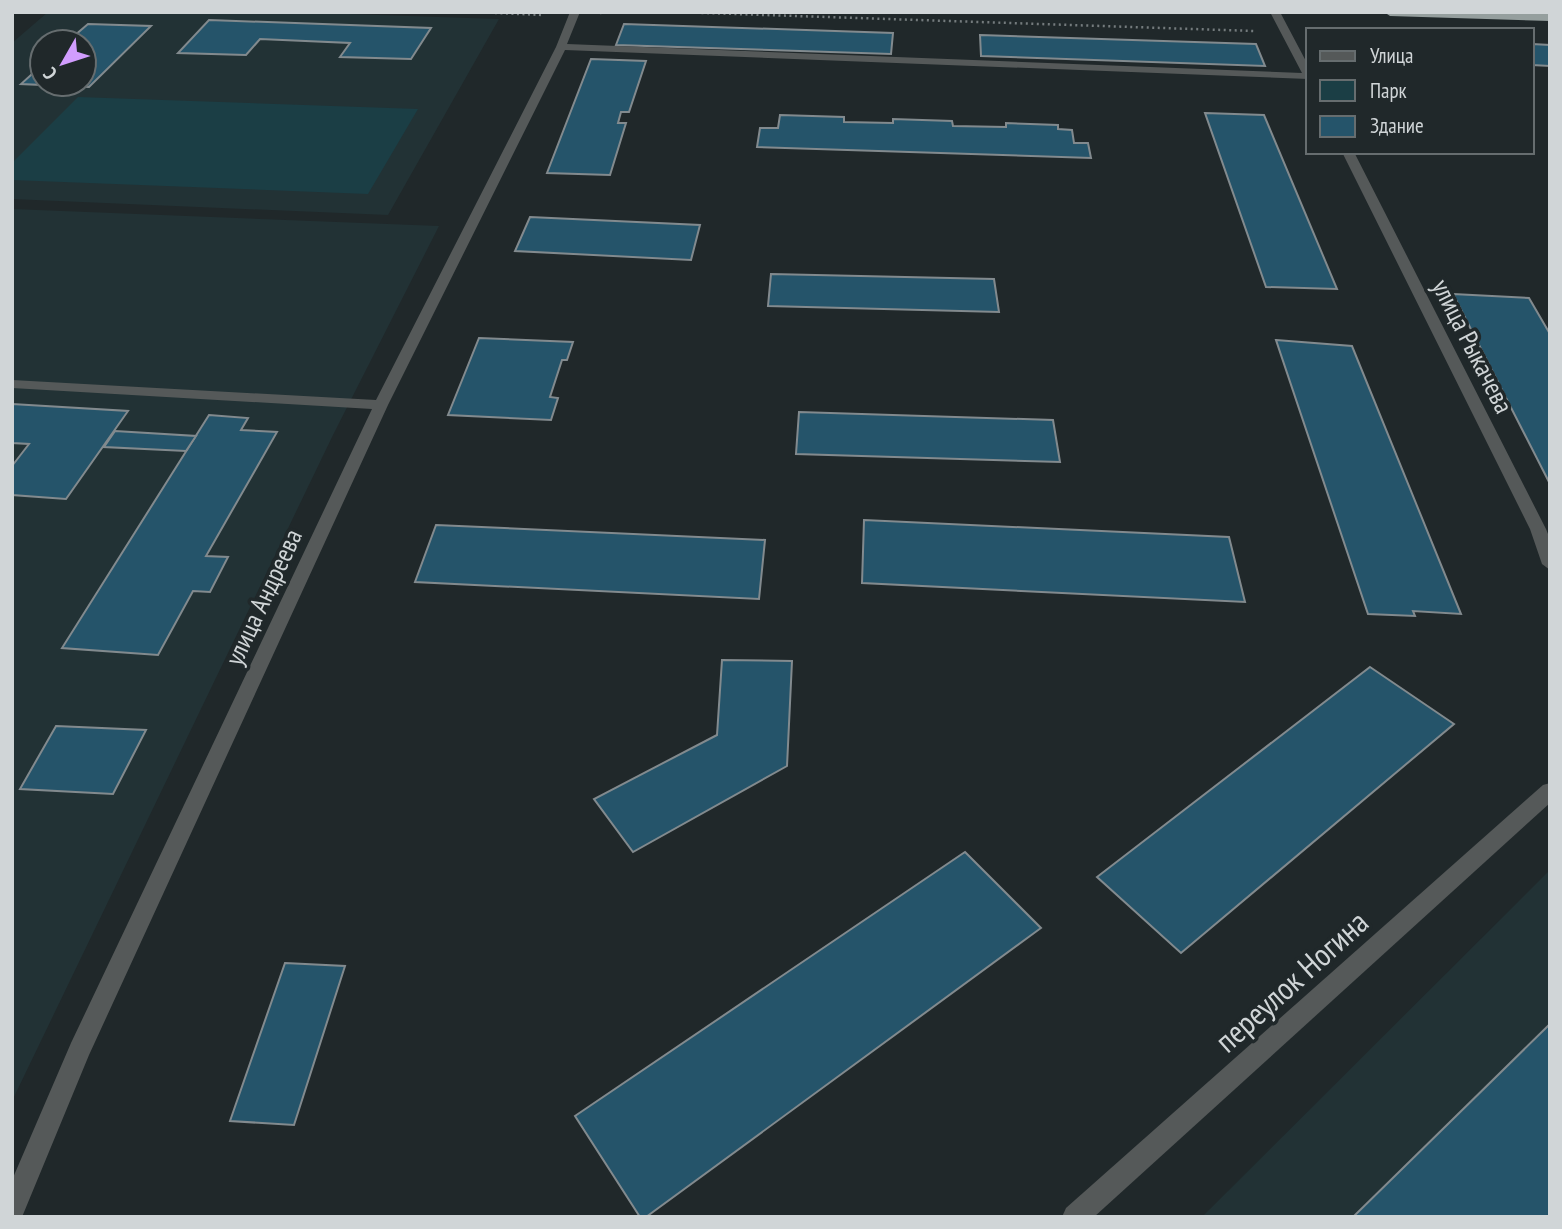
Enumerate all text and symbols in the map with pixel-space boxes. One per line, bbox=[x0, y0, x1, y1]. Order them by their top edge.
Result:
north arrow bbox=[28, 28, 98, 98]
legend bbox=[1306, 28, 1534, 154]
text: Улица bbox=[1370, 42, 1413, 69]
text: С bbox=[38, 63, 62, 85]
text: Парк bbox=[1370, 77, 1407, 104]
text: Здание bbox=[1370, 112, 1424, 139]
street label: улица Рыкачева bbox=[1425, 273, 1521, 419]
street label: улица Андреева bbox=[217, 524, 309, 670]
street label: переулок Ногина bbox=[1205, 901, 1377, 1061]

